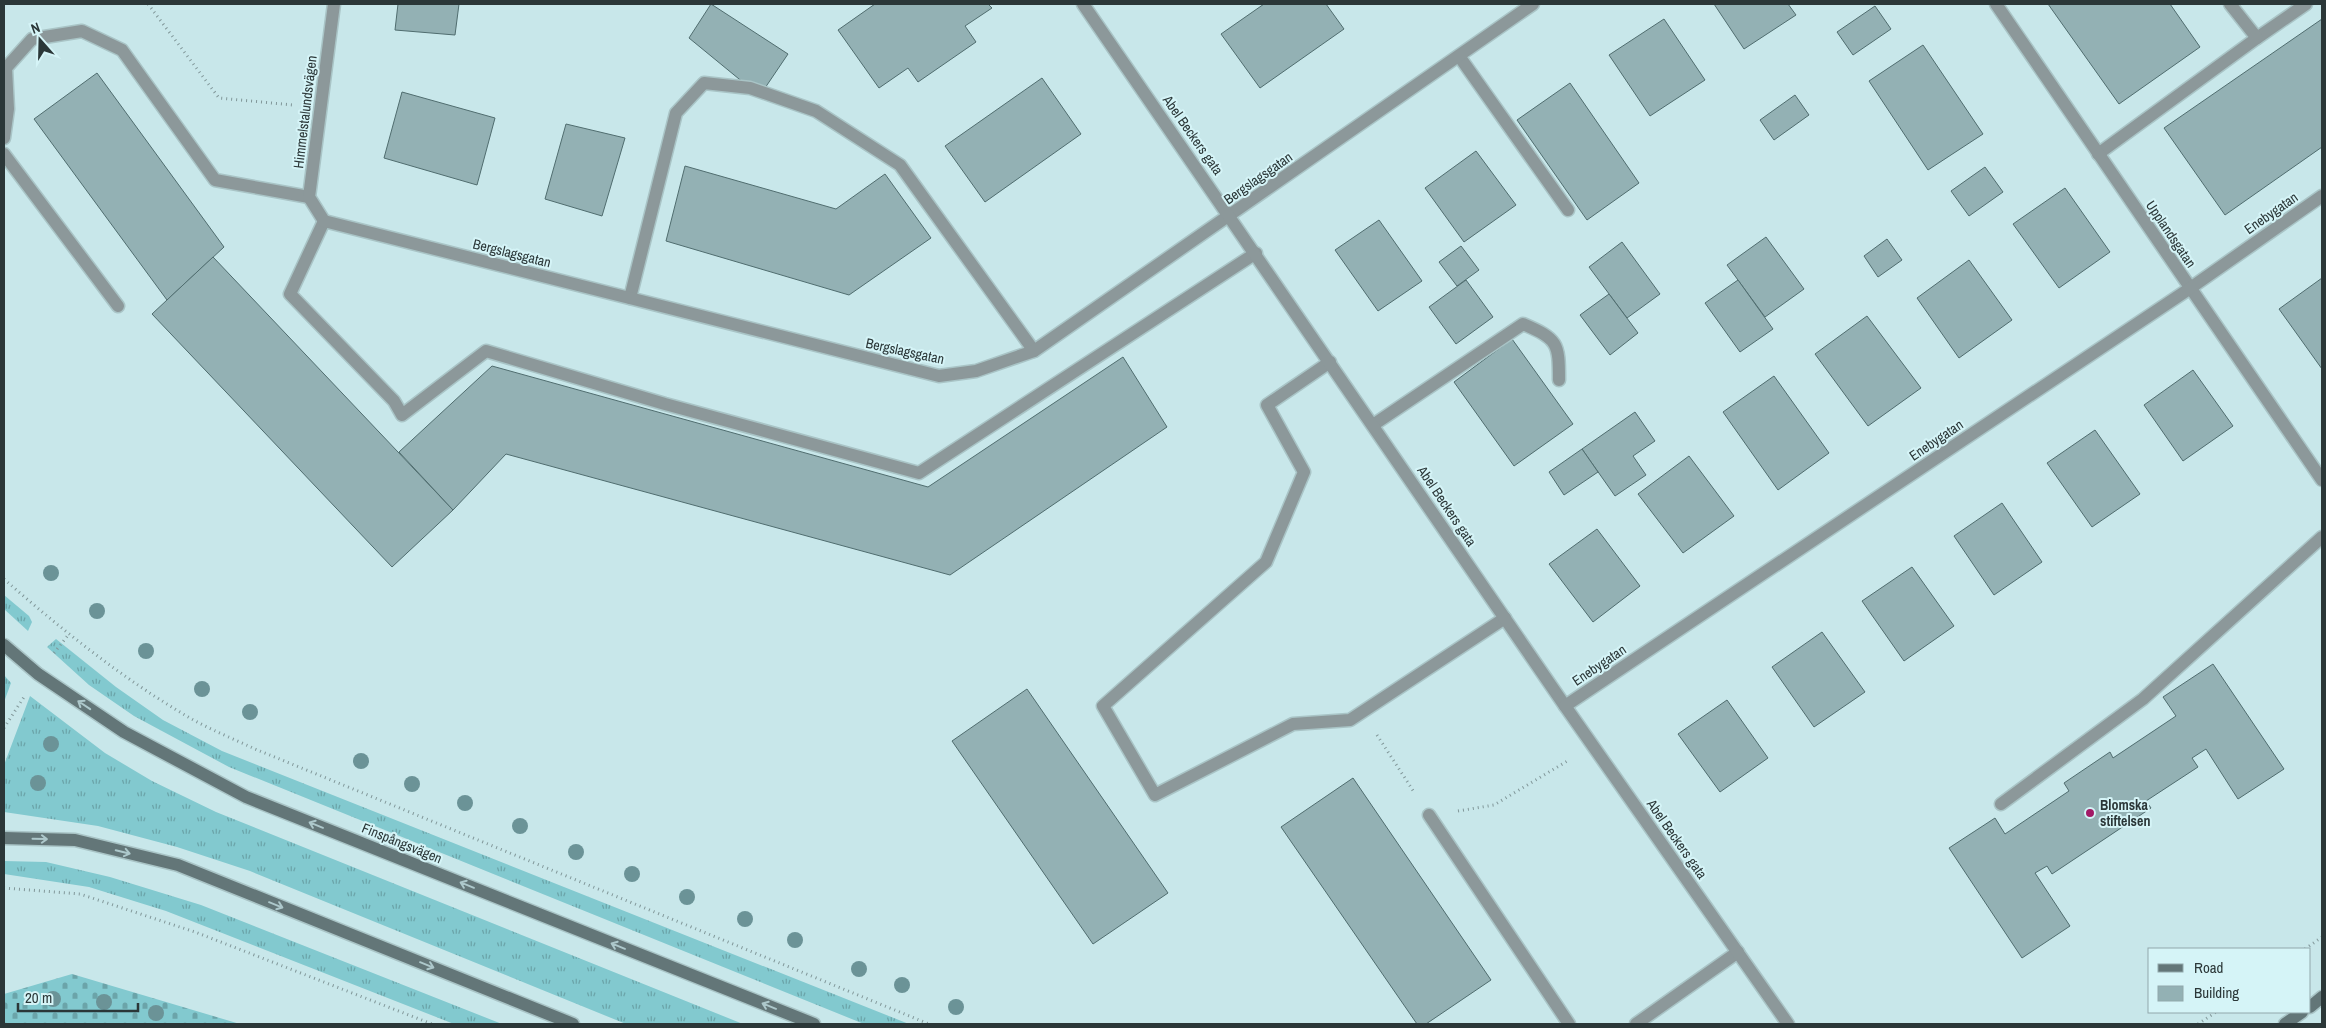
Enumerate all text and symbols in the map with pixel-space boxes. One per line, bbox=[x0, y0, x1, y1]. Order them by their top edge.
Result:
north arrow bbox=[15, 15, 65, 65]
text: N bbox=[29, 18, 43, 38]
street label: Himmelstalundsvägen bbox=[289, 55, 321, 169]
street label: Abel Beckers gata bbox=[1158, 91, 1227, 179]
street label: Bergslagsgatan bbox=[1220, 148, 1296, 208]
street label: Enebygatan bbox=[2241, 188, 2301, 238]
street label: Upplandsgatan bbox=[2142, 197, 2200, 271]
street label: Bergslagsgatan bbox=[471, 235, 553, 271]
street label: Bergslagsgatan bbox=[864, 334, 946, 368]
street label: Enebygatan bbox=[1906, 415, 1966, 465]
street label: Abel Beckers gata bbox=[1413, 462, 1481, 550]
street label: Enebygatan bbox=[1569, 640, 1629, 690]
one-way arrow bbox=[77, 700, 91, 710]
street label: Abel Beckers gata bbox=[1642, 795, 1711, 883]
place label: Blomska stiftelsen bbox=[2100, 796, 2150, 830]
marker: Blomska stiftelsen bbox=[2084, 807, 2096, 819]
one-way arrow bbox=[309, 819, 324, 829]
street label: Finspångsvägen bbox=[359, 819, 445, 867]
one-way arrow bbox=[31, 835, 47, 844]
one-way arrow bbox=[114, 848, 130, 857]
one-way arrow bbox=[460, 880, 475, 889]
one-way arrow bbox=[268, 900, 283, 910]
one-way arrow bbox=[611, 940, 626, 950]
legend bbox=[2148, 948, 2311, 1013]
text: Road bbox=[2194, 957, 2223, 978]
one-way arrow bbox=[419, 961, 434, 971]
scale bar bbox=[18, 980, 138, 1012]
text: Building bbox=[2194, 982, 2239, 1003]
text: 20 m bbox=[25, 987, 52, 1008]
one-way arrow bbox=[762, 1001, 777, 1010]

